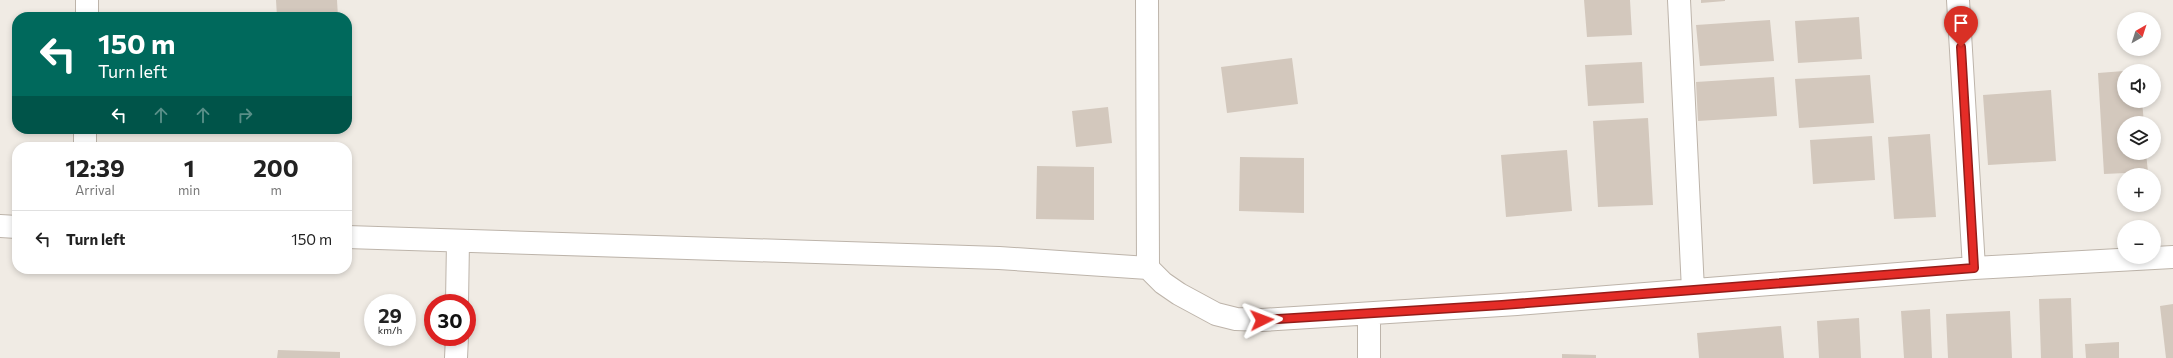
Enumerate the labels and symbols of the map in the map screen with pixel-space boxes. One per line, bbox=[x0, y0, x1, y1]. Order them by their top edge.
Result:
pin bbox=[1944, 6, 1978, 47]
north arrow bbox=[2117, 12, 2161, 56]
speed limit sign: 30 bbox=[424, 294, 476, 346]
position arrow bbox=[1241, 299, 1283, 341]

